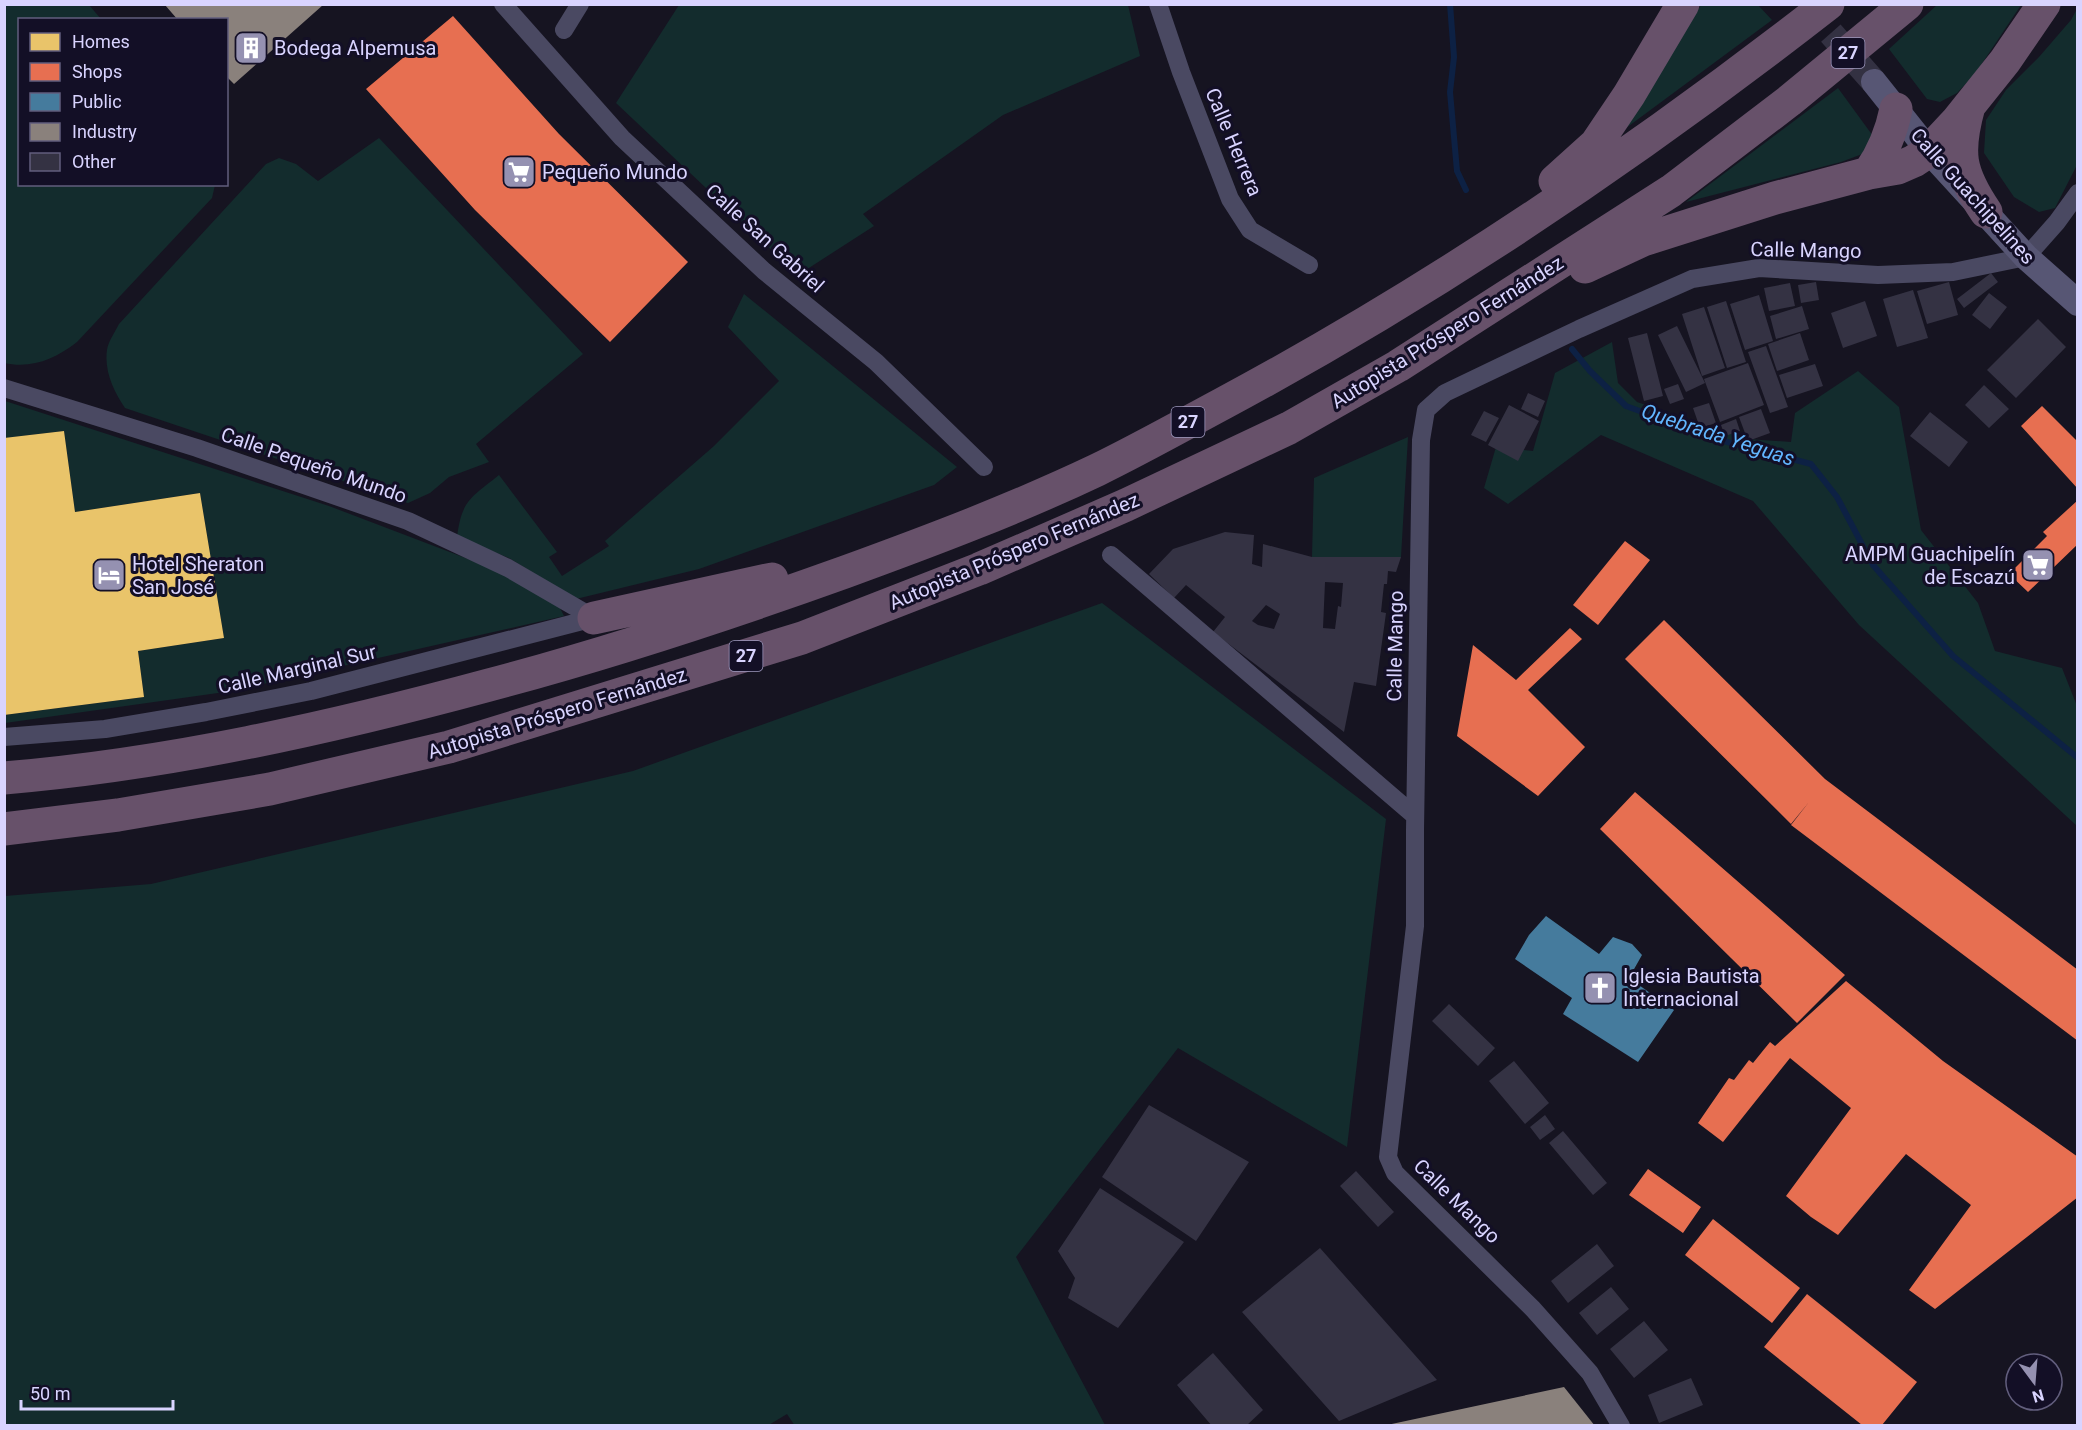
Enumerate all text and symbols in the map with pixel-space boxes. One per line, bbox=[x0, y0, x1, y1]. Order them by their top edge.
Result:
legend bbox=[18, 18, 228, 186]
building icon: Bodega Alpemusa bbox=[233, 30, 269, 66]
text: Homes bbox=[72, 31, 130, 52]
place label: Bodega Alpemusa bbox=[274, 36, 436, 60]
road number: 27 bbox=[1832, 38, 1864, 68]
text: Shops bbox=[72, 61, 122, 82]
street label: Calle Herrera bbox=[1200, 84, 1268, 200]
text: Public bbox=[72, 91, 122, 112]
text: Industry bbox=[72, 121, 137, 142]
street label: Calle Guachipelines bbox=[1906, 123, 2040, 269]
text: Other bbox=[72, 151, 116, 172]
supermarket icon: Pequeño Mundo bbox=[501, 154, 537, 190]
place label: Pequeño Mundo bbox=[542, 160, 688, 184]
street label: Calle San Gabriel bbox=[701, 179, 829, 297]
street label: Calle Mango bbox=[1750, 237, 1862, 263]
street label: Autopista Próspero Fernández bbox=[1326, 250, 1568, 414]
water label: Quebrada Yeguas bbox=[1638, 399, 1798, 471]
road number: 27 bbox=[1172, 407, 1204, 437]
street label: Calle Pequeño Mundo bbox=[218, 422, 410, 508]
street label: Autopista Próspero Fernández bbox=[885, 487, 1143, 615]
place label: AMPM Guachipelín de Escazú bbox=[1845, 542, 2015, 589]
supermarket icon: AMPM Guachipelín de Escazú bbox=[2020, 547, 2056, 583]
place label: Hotel Sheraton San José bbox=[132, 552, 264, 599]
hotel icon: Hotel Sheraton San José bbox=[91, 557, 127, 593]
street label: Calle Mango bbox=[1382, 590, 1408, 702]
street label: Calle Marginal Sur bbox=[216, 639, 379, 699]
road number: 27 bbox=[730, 641, 762, 671]
street label: Autopista Próspero Fernández bbox=[425, 662, 689, 764]
place label: Iglesia Bautista Internacional bbox=[1623, 964, 1760, 1011]
church icon: Iglesia Bautista Internacional bbox=[1582, 970, 1618, 1006]
street label: Calle Mango bbox=[1409, 1154, 1505, 1248]
north arrow bbox=[2004, 1352, 2064, 1412]
scale bar bbox=[21, 1373, 172, 1411]
text: 50 m bbox=[30, 1383, 70, 1404]
text: N bbox=[2030, 1385, 2046, 1407]

